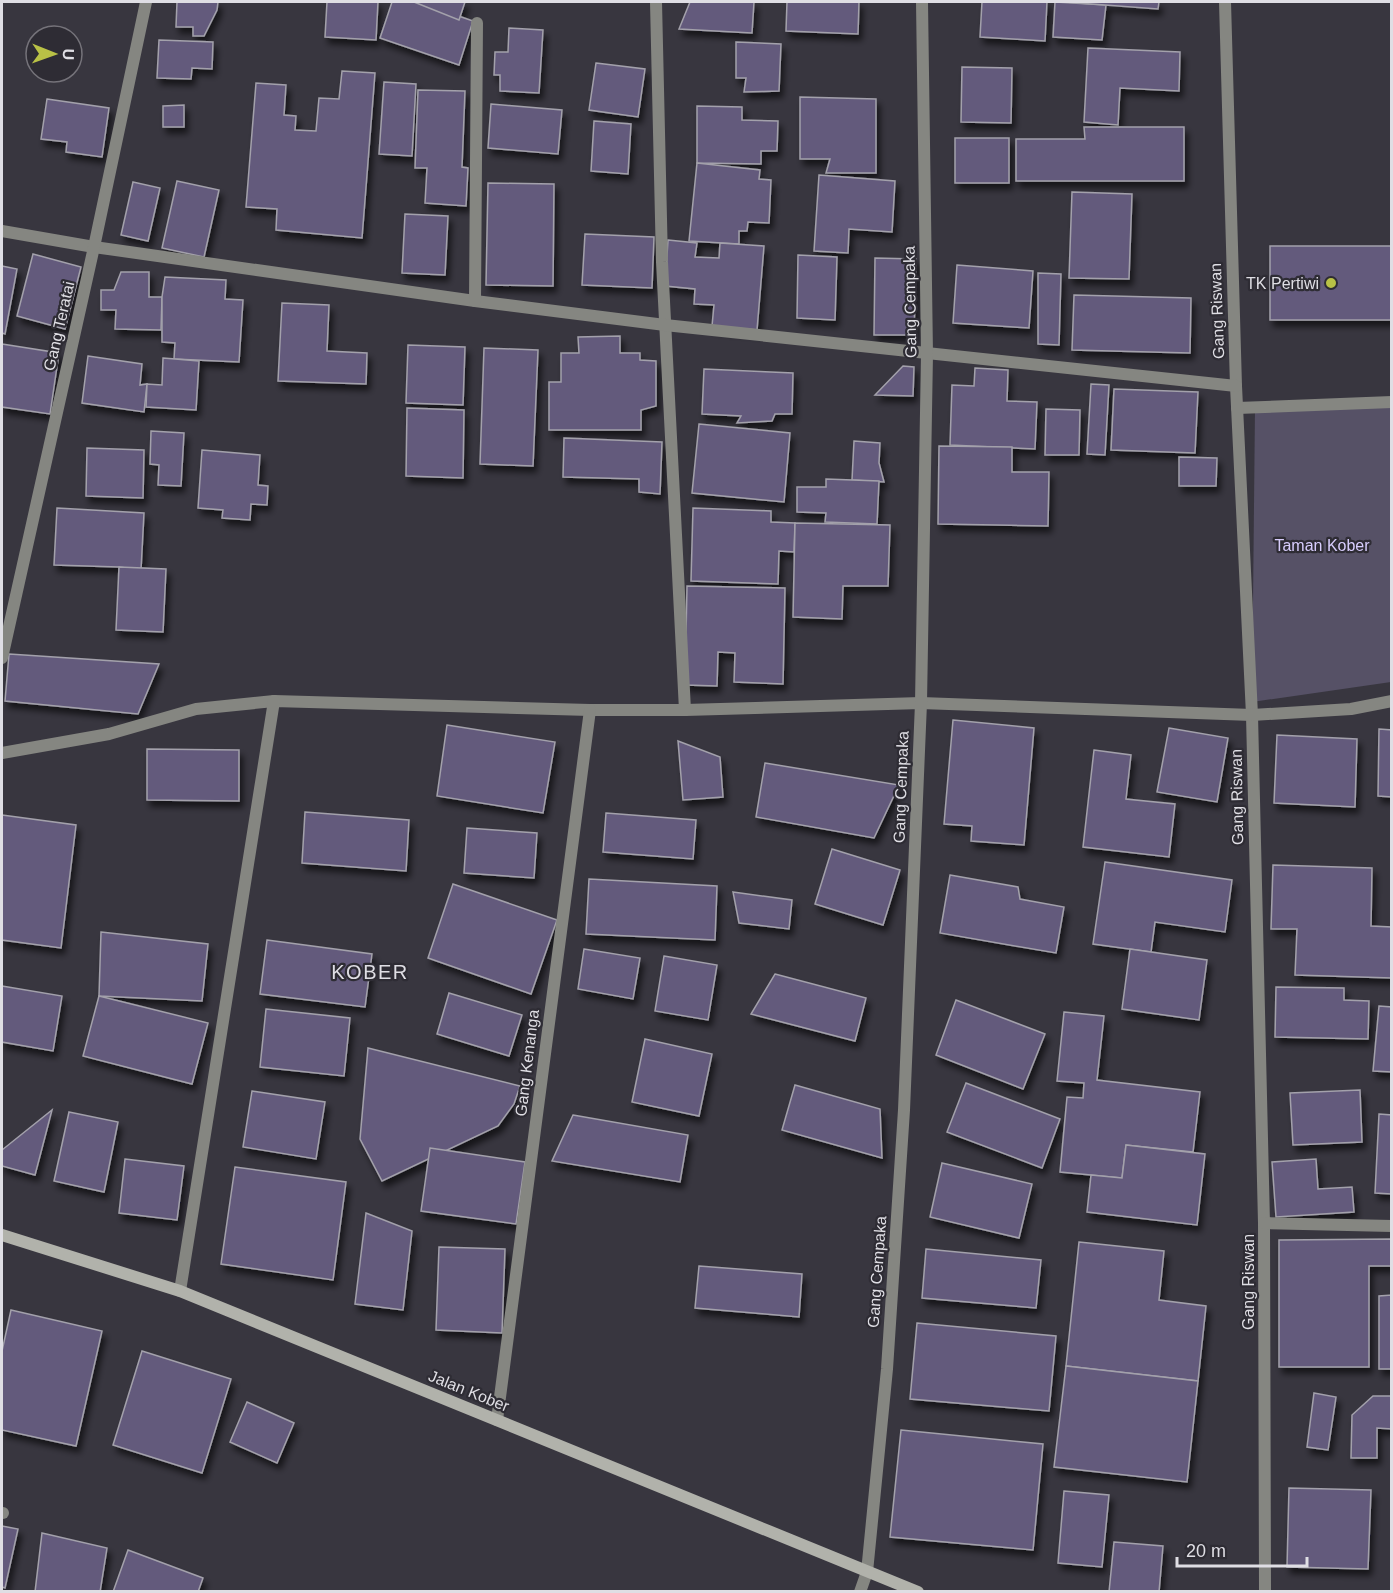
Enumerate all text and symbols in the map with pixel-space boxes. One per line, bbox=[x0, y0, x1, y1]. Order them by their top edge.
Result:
north arrow bbox=[24, 24, 84, 84]
text: U bbox=[60, 48, 77, 60]
street label: Gang Cempaka bbox=[901, 246, 919, 358]
street label: Gang Riswan bbox=[1207, 263, 1227, 359]
place label: TK Pertiwi bbox=[1246, 275, 1319, 292]
marker: TK Pertiwi bbox=[1324, 276, 1338, 290]
street label: Gang Teratai bbox=[40, 280, 78, 372]
park label: Taman Kober bbox=[1274, 537, 1370, 554]
street label: Gang Cempaka bbox=[891, 731, 911, 843]
street label: Gang Riswan bbox=[1228, 749, 1246, 845]
district label: KOBER bbox=[331, 961, 409, 983]
street label: Gang Kenanga bbox=[512, 1008, 542, 1117]
street label: Gang Cempaka bbox=[865, 1215, 889, 1328]
street label: Gang Riswan bbox=[1240, 1234, 1257, 1330]
street label: Jalan Kober bbox=[426, 1367, 512, 1415]
scale bar bbox=[1177, 1530, 1308, 1568]
text: 20 m bbox=[1186, 1541, 1226, 1561]

